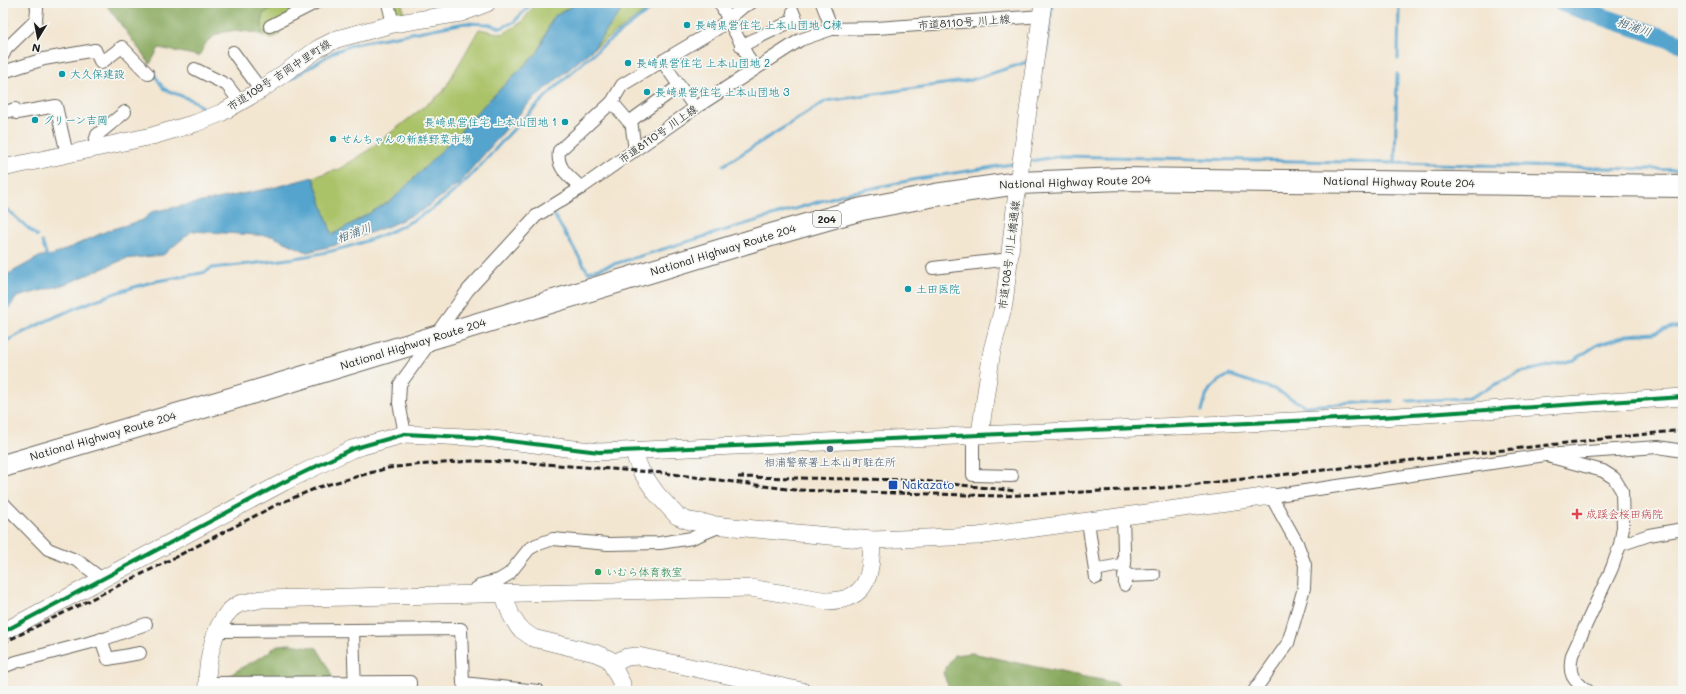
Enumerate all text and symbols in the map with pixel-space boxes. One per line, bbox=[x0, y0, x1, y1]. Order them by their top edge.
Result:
street label: 市道8110号 川上線 bbox=[917, 11, 1011, 32]
water label: 相浦川 bbox=[1615, 13, 1654, 39]
place label: 長崎県営住宅 上本山団地 C棟 bbox=[695, 17, 842, 32]
north arrow bbox=[18, 18, 58, 58]
marker: 長崎県営住宅 上本山団地 C棟 bbox=[682, 20, 692, 30]
street label: 市道109号 吉岡中里町線 bbox=[224, 35, 333, 114]
text: N bbox=[31, 40, 42, 56]
place label: 長崎県営住宅 上本山団地 2 bbox=[636, 55, 770, 70]
marker: 長崎県営住宅 上本山団地 2 bbox=[623, 58, 633, 68]
place label: 大久保建設 bbox=[70, 66, 125, 81]
marker: 大久保建設 bbox=[57, 69, 67, 79]
place label: 長崎県営住宅 上本山団地 3 bbox=[655, 84, 790, 99]
marker: 長崎県営住宅 上本山団地 3 bbox=[642, 87, 652, 97]
street label: 市道8110号 川上線 bbox=[615, 101, 700, 166]
place label: グリーン吉岡 bbox=[43, 112, 108, 127]
place label: 長崎県営住宅 上本山団地 1 bbox=[424, 114, 557, 129]
marker: グリーン吉岡 bbox=[30, 115, 40, 125]
marker: 長崎県営住宅 上本山団地 1 bbox=[560, 117, 570, 127]
place label: せんちゃんの新鮮野菜市場 bbox=[341, 131, 472, 146]
marker: せんちゃんの新鮮野菜市場 bbox=[328, 134, 338, 144]
street label: National Highway Route 204 bbox=[999, 171, 1151, 192]
street label: National Highway Route 204 bbox=[1323, 173, 1475, 190]
street label: 市道108号 川上橋通線 bbox=[994, 199, 1023, 310]
road number: 204 bbox=[813, 211, 841, 227]
water label: 相浦川 bbox=[334, 218, 373, 246]
street label: National Highway Route 204 bbox=[648, 220, 798, 279]
place label: 土田医院 bbox=[916, 281, 960, 296]
marker: 土田医院 bbox=[903, 284, 913, 294]
street label: National Highway Route 204 bbox=[338, 314, 488, 373]
street label: National Highway Route 204 bbox=[28, 407, 178, 464]
marker: 相浦警察署上本山町駐在所 bbox=[825, 444, 835, 454]
place label: 相浦警察署上本山町駐在所 bbox=[764, 454, 896, 469]
place label: Nakazato bbox=[902, 477, 954, 492]
marker: Nakazato bbox=[887, 479, 899, 491]
place label: 成蹊会桜田病院 bbox=[1586, 506, 1663, 521]
marker: 成蹊会桜田病院 bbox=[1571, 508, 1583, 520]
place label: いむら体育教室 bbox=[606, 564, 683, 579]
marker: いむら体育教室 bbox=[593, 567, 603, 577]

